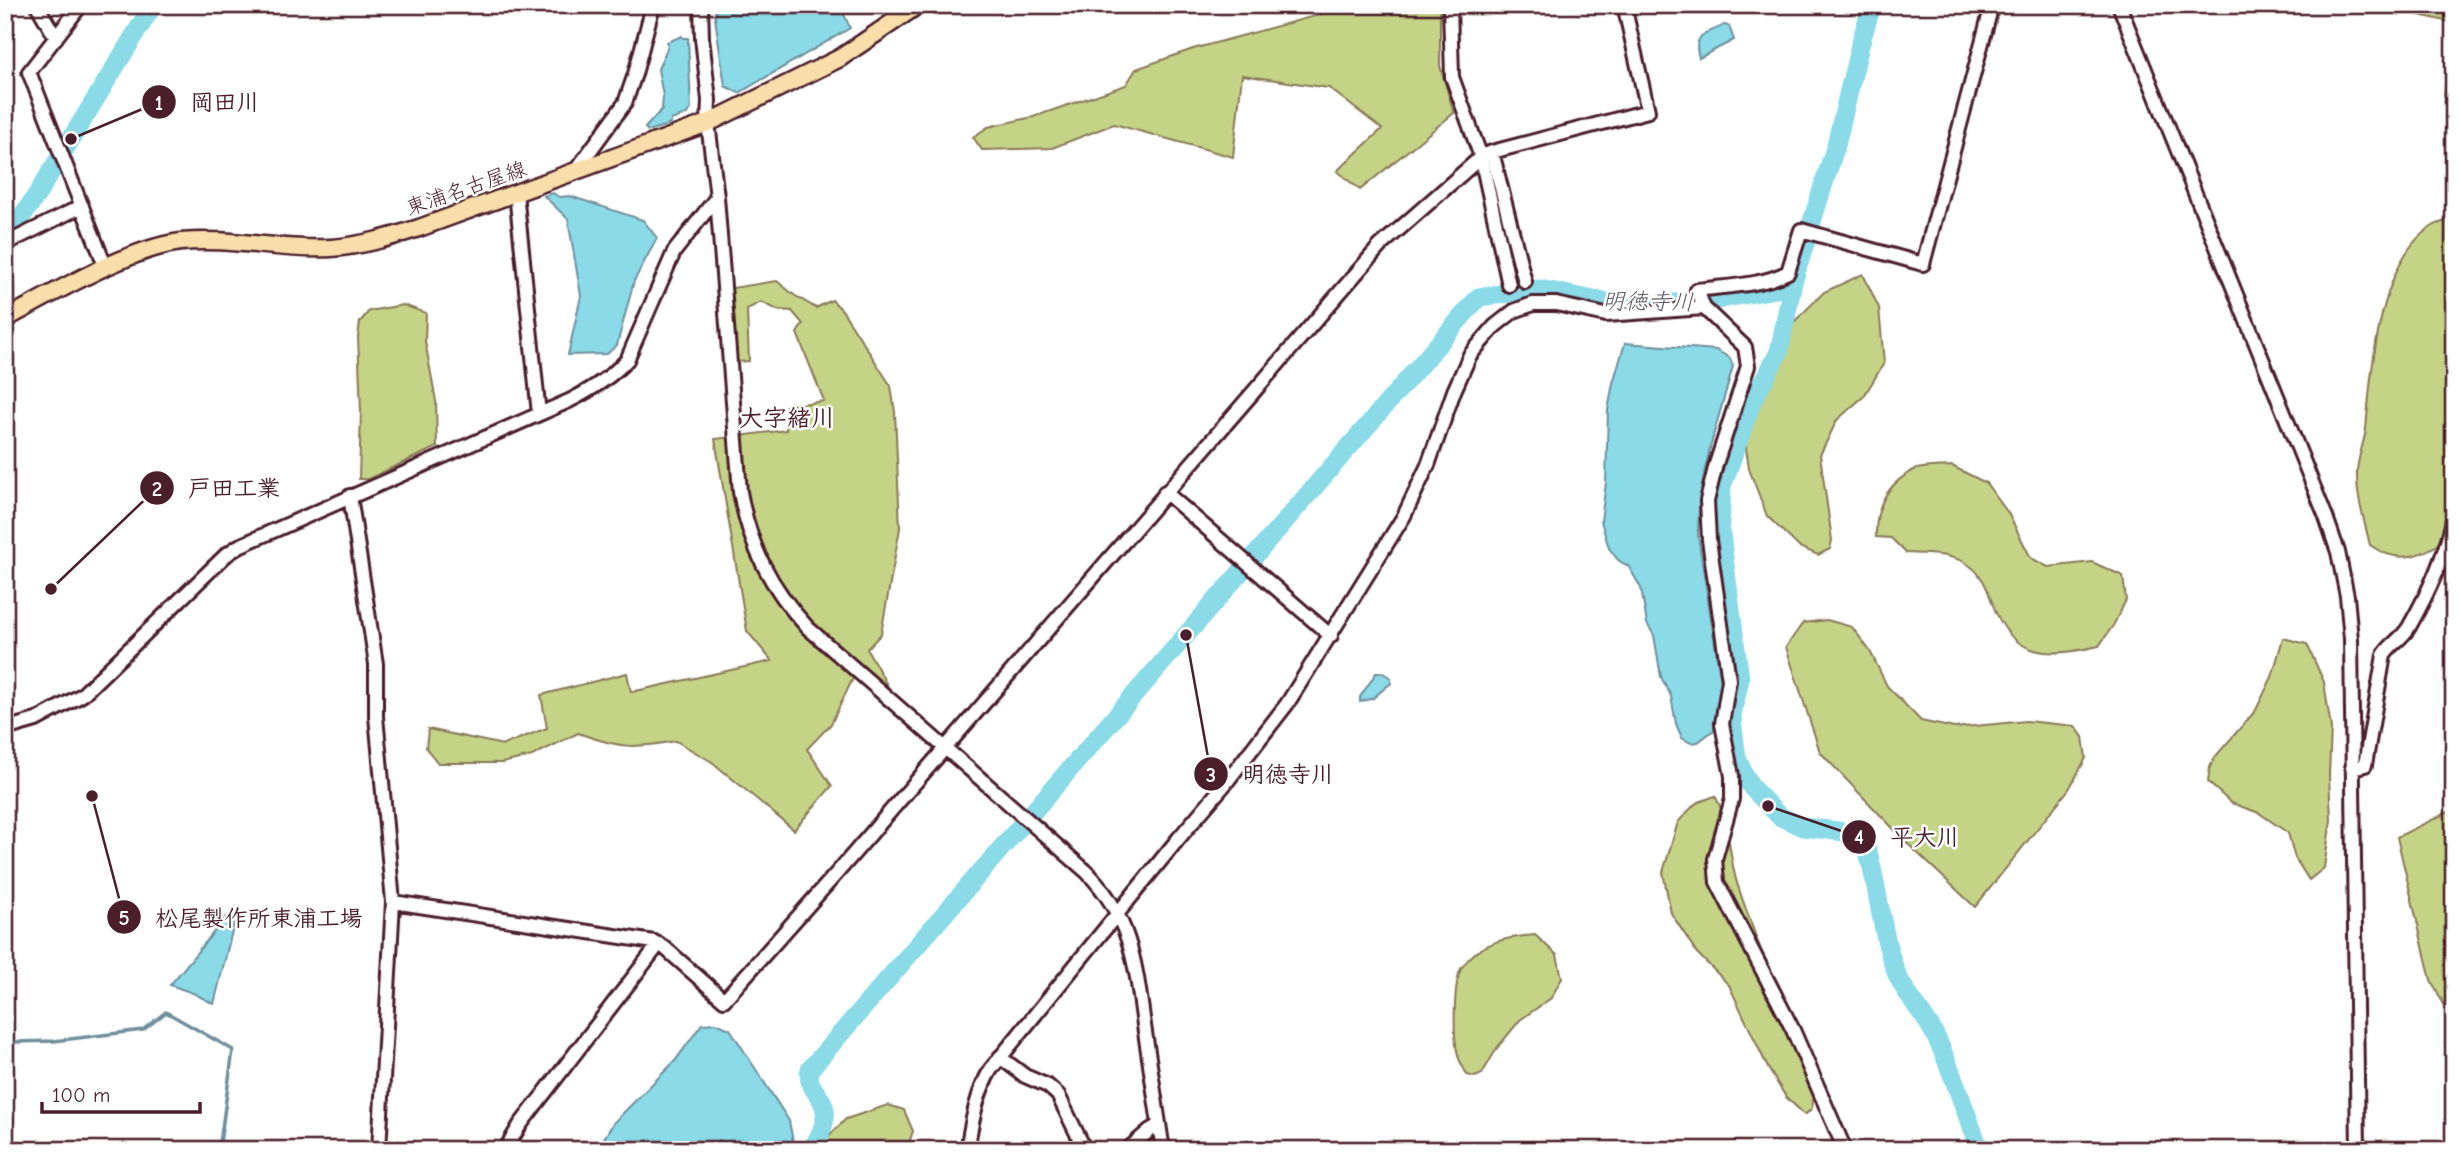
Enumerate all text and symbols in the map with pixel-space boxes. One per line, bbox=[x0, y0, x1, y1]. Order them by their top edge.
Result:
callout: 岡田川 bbox=[142, 80, 274, 124]
text: 岡田川 bbox=[191, 89, 260, 116]
text: 1 bbox=[155, 91, 163, 115]
street label: 東浦名古屋線 bbox=[403, 156, 529, 220]
water label: 明徳寺川 bbox=[1602, 287, 1694, 316]
district label: 大字緒川 bbox=[739, 404, 835, 432]
callout: 戸田工業 bbox=[139, 466, 294, 510]
text: 戸田工業 bbox=[188, 475, 280, 502]
text: 2 bbox=[152, 477, 162, 501]
callout: 明徳寺川 bbox=[1193, 752, 1348, 796]
text: 明徳寺川 bbox=[1242, 761, 1334, 788]
text: 3 bbox=[1206, 763, 1216, 787]
callout: 平大川 bbox=[1841, 815, 1973, 859]
text: 平大川 bbox=[1891, 824, 1960, 851]
text: 4 bbox=[1854, 825, 1864, 849]
callout: 松尾製作所東浦工場 bbox=[107, 895, 377, 939]
text: 松尾製作所東浦工場 bbox=[156, 905, 363, 932]
text: 5 bbox=[118, 906, 130, 930]
scale bar bbox=[42, 1071, 200, 1115]
text: 100 m bbox=[52, 1083, 110, 1107]

